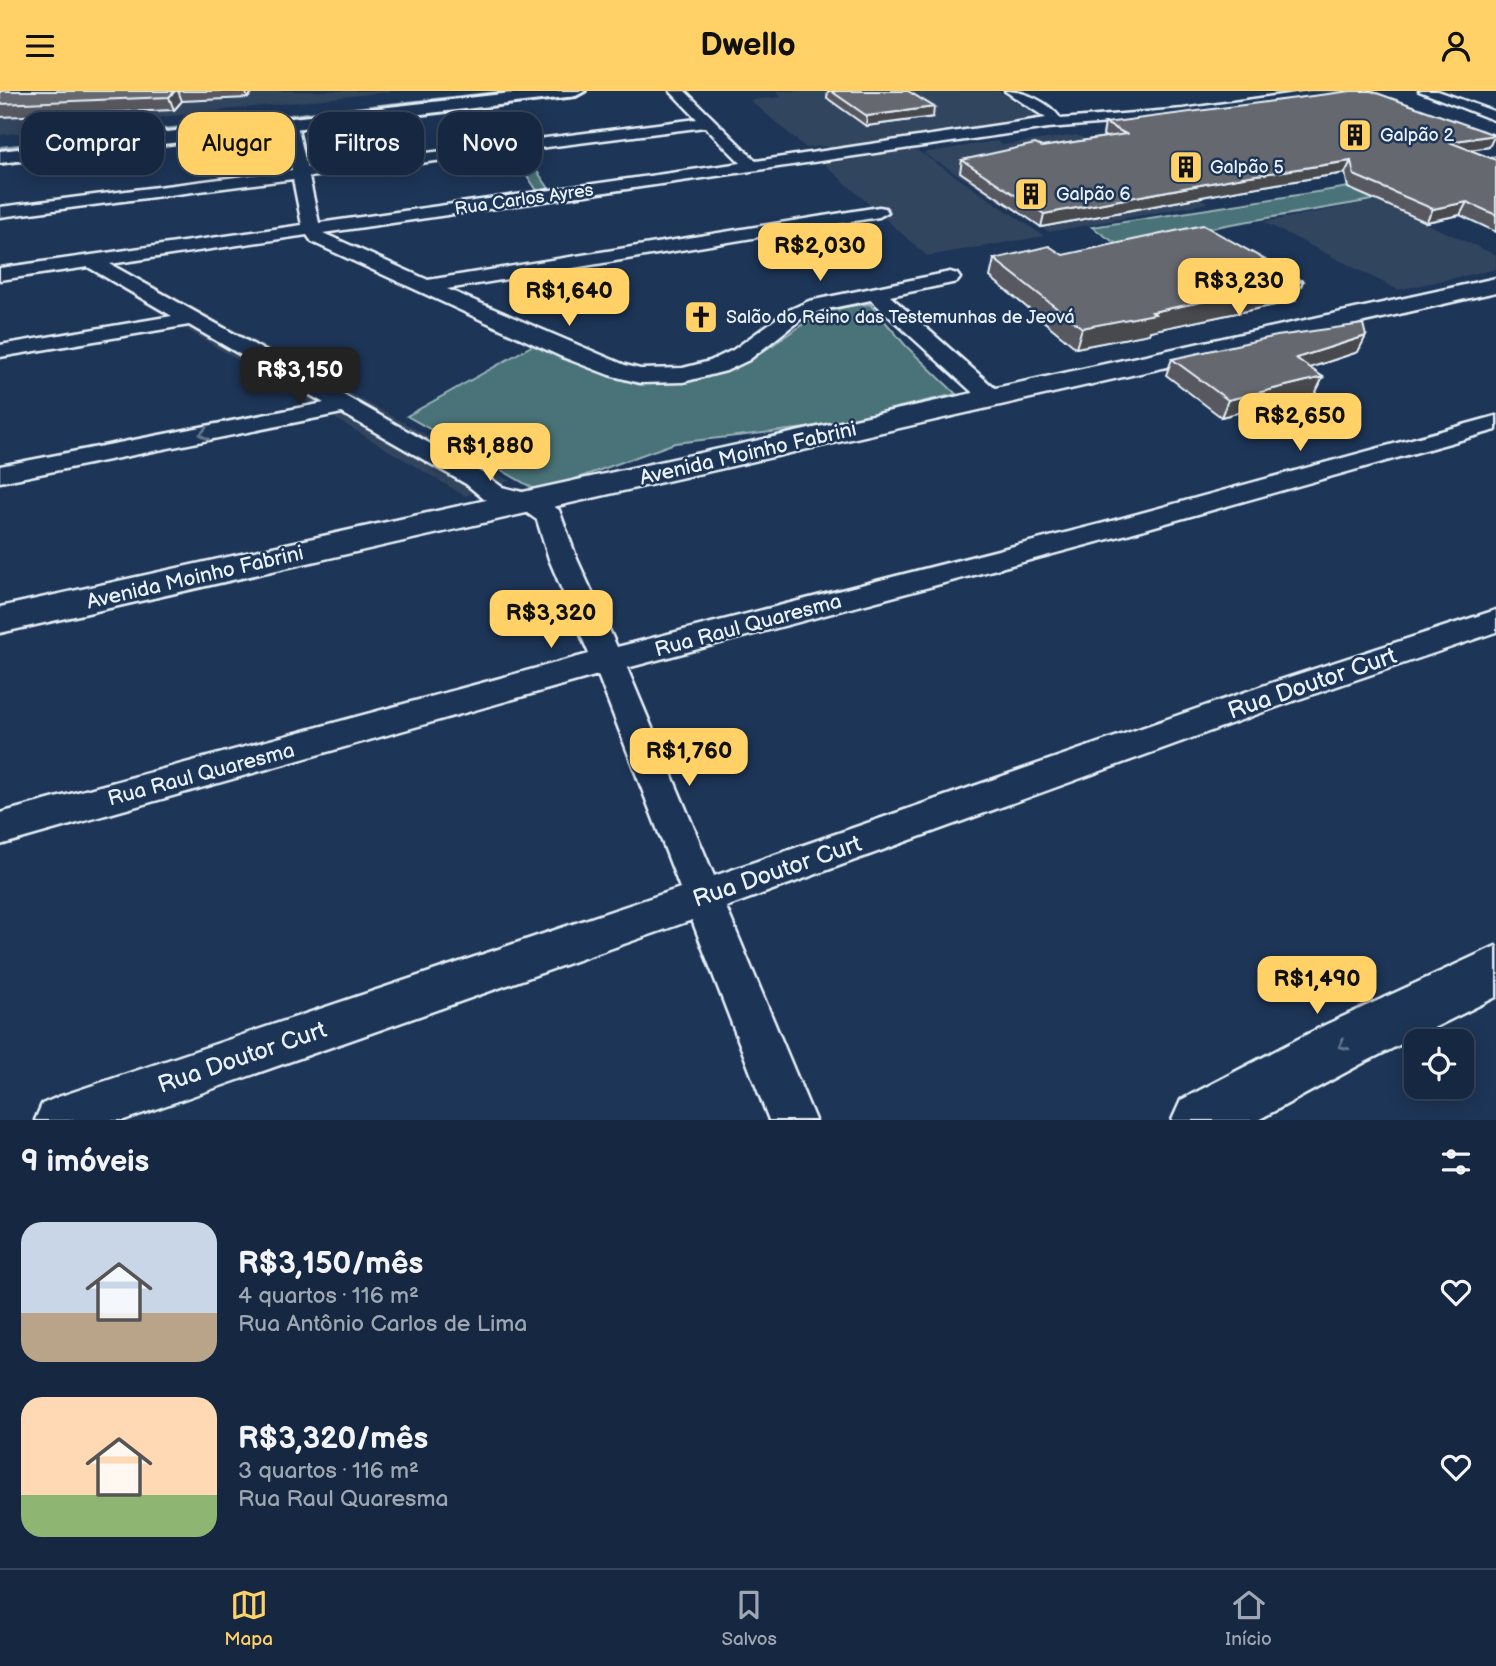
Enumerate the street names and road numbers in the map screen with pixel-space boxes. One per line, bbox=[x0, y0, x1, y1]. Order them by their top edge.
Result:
street label: Rua Carlos Ayres bbox=[453, 179, 595, 220]
street label: Avenida Moinho Fabrini bbox=[637, 416, 859, 491]
street label: Avenida Moinho Fabrini bbox=[84, 540, 306, 615]
street label: Rua Raul Quaresma bbox=[652, 589, 844, 662]
street label: Rua Doutor Curt bbox=[1224, 641, 1401, 726]
street label: Rua Raul Quaresma bbox=[105, 738, 297, 811]
street label: Rua Doutor Curt bbox=[689, 829, 866, 914]
street label: Rua Doutor Curt bbox=[154, 1015, 331, 1100]

